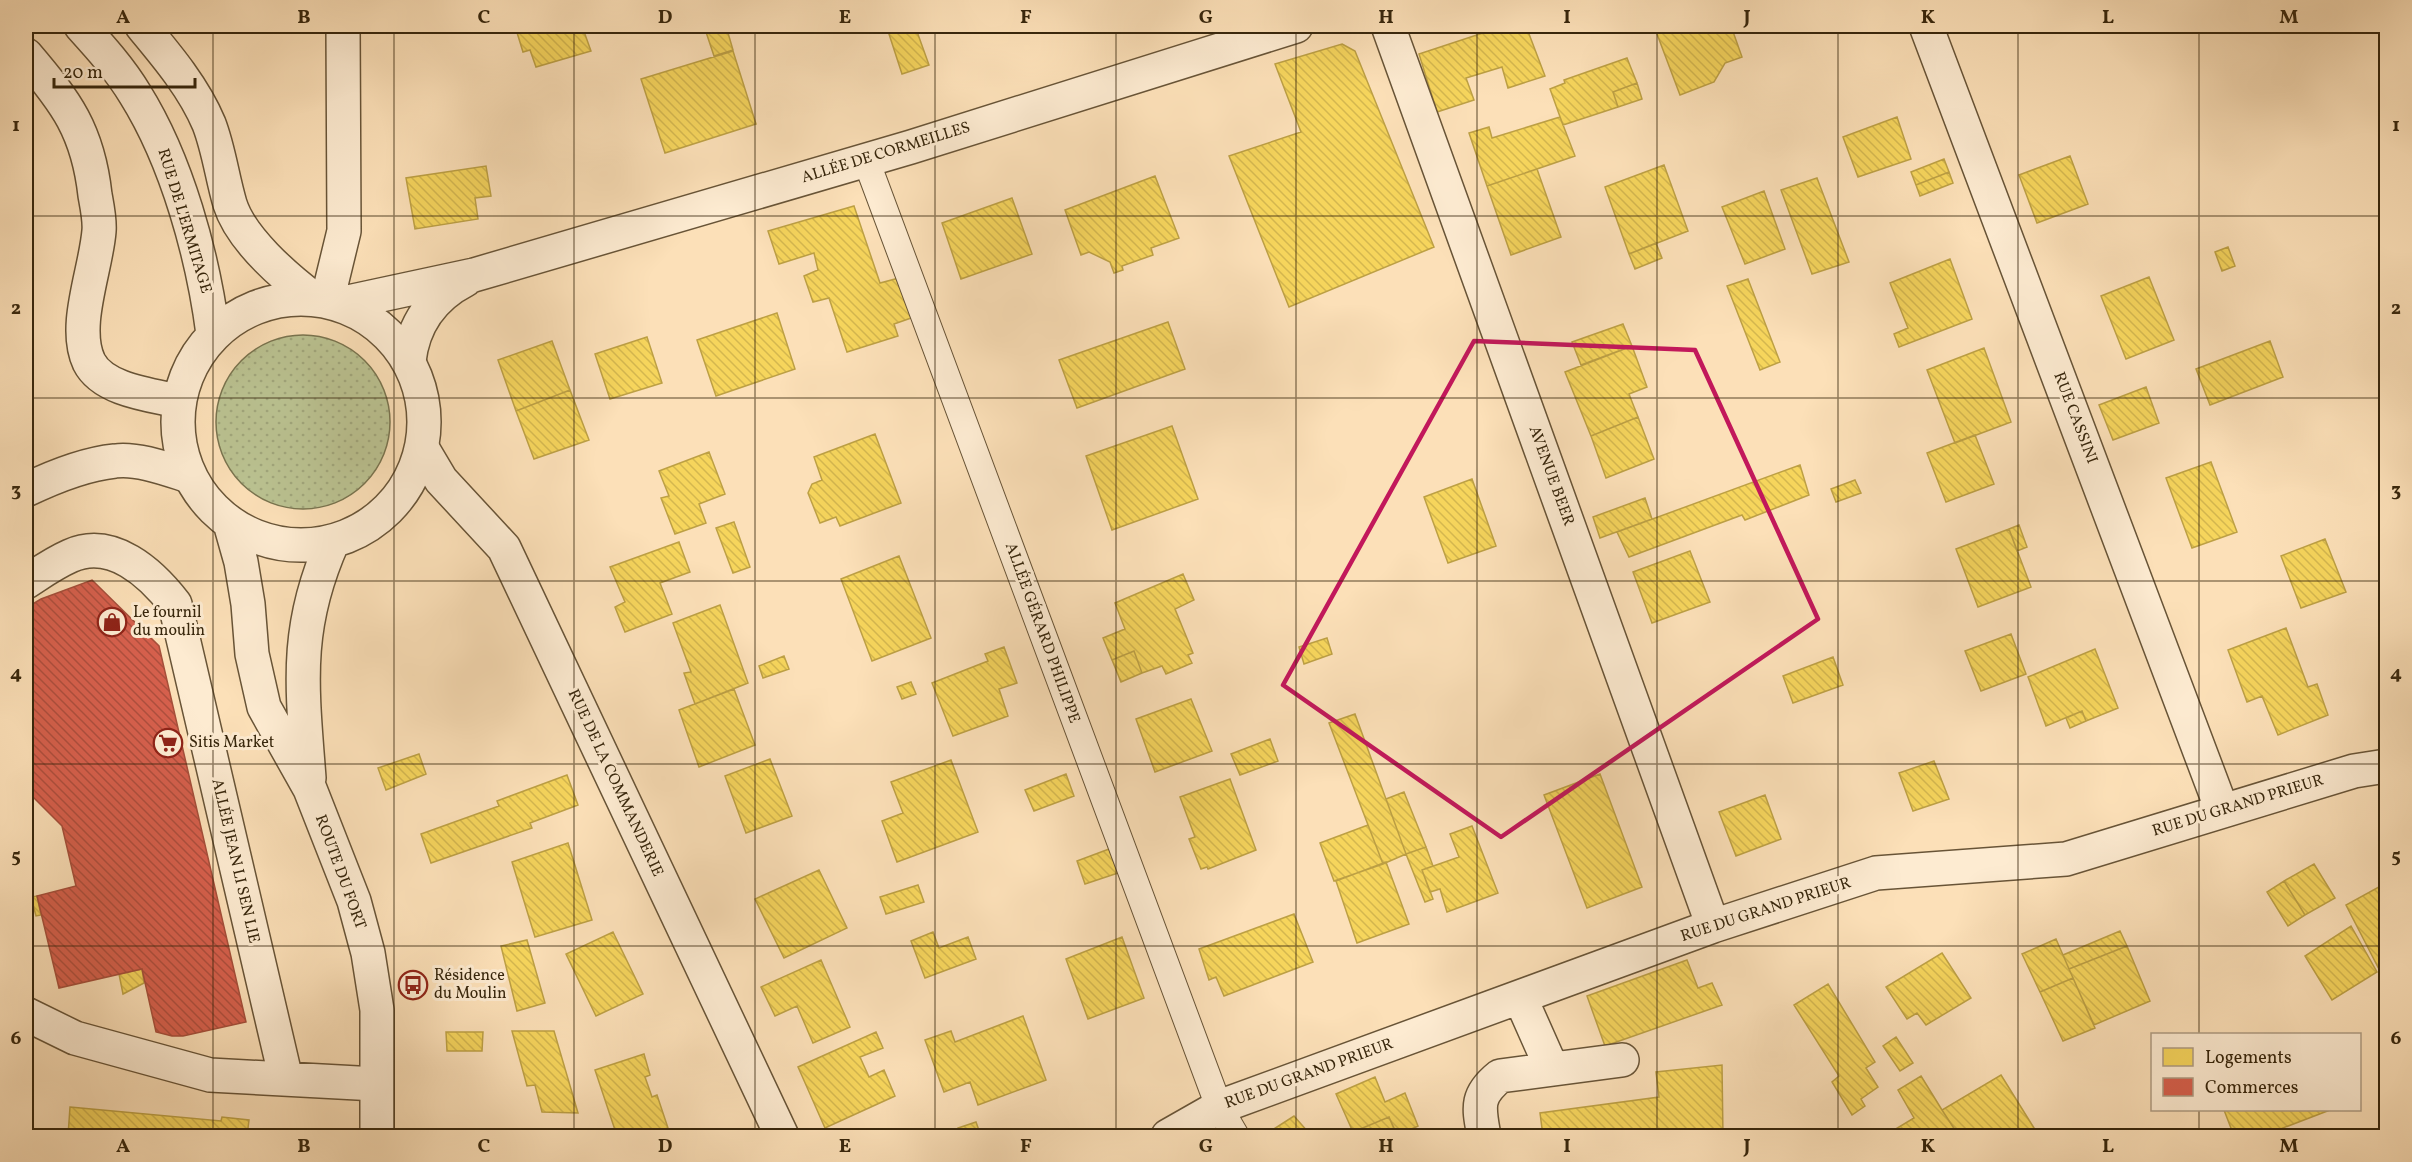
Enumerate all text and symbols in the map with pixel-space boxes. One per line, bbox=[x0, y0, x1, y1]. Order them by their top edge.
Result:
text: A bbox=[116, 4, 130, 32]
text: B bbox=[297, 4, 311, 32]
text: C bbox=[478, 4, 491, 32]
text: D bbox=[658, 4, 672, 32]
text: E bbox=[839, 4, 851, 32]
text: F bbox=[1020, 4, 1032, 32]
text: G bbox=[1199, 4, 1213, 32]
text: H bbox=[1378, 4, 1394, 32]
text: I bbox=[1563, 4, 1571, 32]
text: J bbox=[1742, 4, 1751, 32]
text: K bbox=[1921, 4, 1936, 32]
text: L bbox=[2102, 4, 2114, 32]
text: M bbox=[2279, 4, 2299, 32]
scale bar bbox=[54, 51, 195, 89]
text: 20 m bbox=[63, 61, 103, 86]
text: 1 bbox=[12, 112, 20, 140]
text: 1 bbox=[2392, 112, 2400, 140]
street label: ALLÉE DE CORMEILLES bbox=[799, 117, 973, 189]
street label: RUE DE L'ERMITAGE bbox=[151, 146, 217, 296]
text: 2 bbox=[11, 295, 21, 323]
text: 2 bbox=[2391, 295, 2401, 323]
street label: RUE CASSINI bbox=[2047, 369, 2103, 467]
street label: AVENUE BEER bbox=[1523, 423, 1579, 529]
text: 3 bbox=[11, 477, 21, 505]
text: 3 bbox=[2391, 477, 2401, 505]
street label: ALLÉE GÉRARD PHILIPPE bbox=[999, 540, 1085, 726]
place label: Le fournil du moulin bbox=[133, 602, 205, 642]
shop icon: Le fournil du moulin bbox=[96, 606, 128, 638]
text: 4 bbox=[10, 660, 22, 688]
text: 4 bbox=[2390, 660, 2402, 688]
street label: RUE DE LA COMMANDERIE bbox=[562, 686, 668, 880]
supermarket icon: Sitis Market bbox=[152, 727, 184, 759]
place label: Sitis Market bbox=[189, 732, 275, 754]
street label: RUE DU GRAND PRIEUR bbox=[2150, 769, 2326, 843]
street label: ALLÉE JEAN LI SEN LIE bbox=[205, 777, 265, 945]
street label: ROUTE DU FORT bbox=[309, 812, 371, 932]
text: 5 bbox=[11, 843, 21, 871]
text: 5 bbox=[2391, 843, 2401, 871]
street label: RUE DU GRAND PRIEUR bbox=[1678, 872, 1854, 948]
place label: Résidence du Moulin bbox=[434, 965, 507, 1005]
bus stop icon: Résidence du Moulin bbox=[397, 969, 429, 1001]
text: 6 bbox=[11, 1025, 22, 1053]
text: 6 bbox=[2391, 1025, 2402, 1053]
street label: RUE DU GRAND PRIEUR bbox=[1222, 1033, 1397, 1115]
legend bbox=[2151, 1033, 2361, 1111]
text: Logements bbox=[2205, 1046, 2292, 1071]
text: Commerces bbox=[2205, 1076, 2299, 1101]
text: A bbox=[116, 1133, 130, 1161]
text: B bbox=[297, 1133, 311, 1161]
text: C bbox=[478, 1133, 491, 1161]
text: D bbox=[658, 1133, 672, 1161]
text: E bbox=[839, 1133, 851, 1161]
text: F bbox=[1020, 1133, 1032, 1161]
text: G bbox=[1199, 1133, 1213, 1161]
text: H bbox=[1378, 1133, 1394, 1161]
text: I bbox=[1563, 1133, 1571, 1161]
text: J bbox=[1742, 1133, 1751, 1161]
text: K bbox=[1921, 1133, 1936, 1161]
text: L bbox=[2102, 1133, 2114, 1161]
text: M bbox=[2279, 1133, 2299, 1161]

